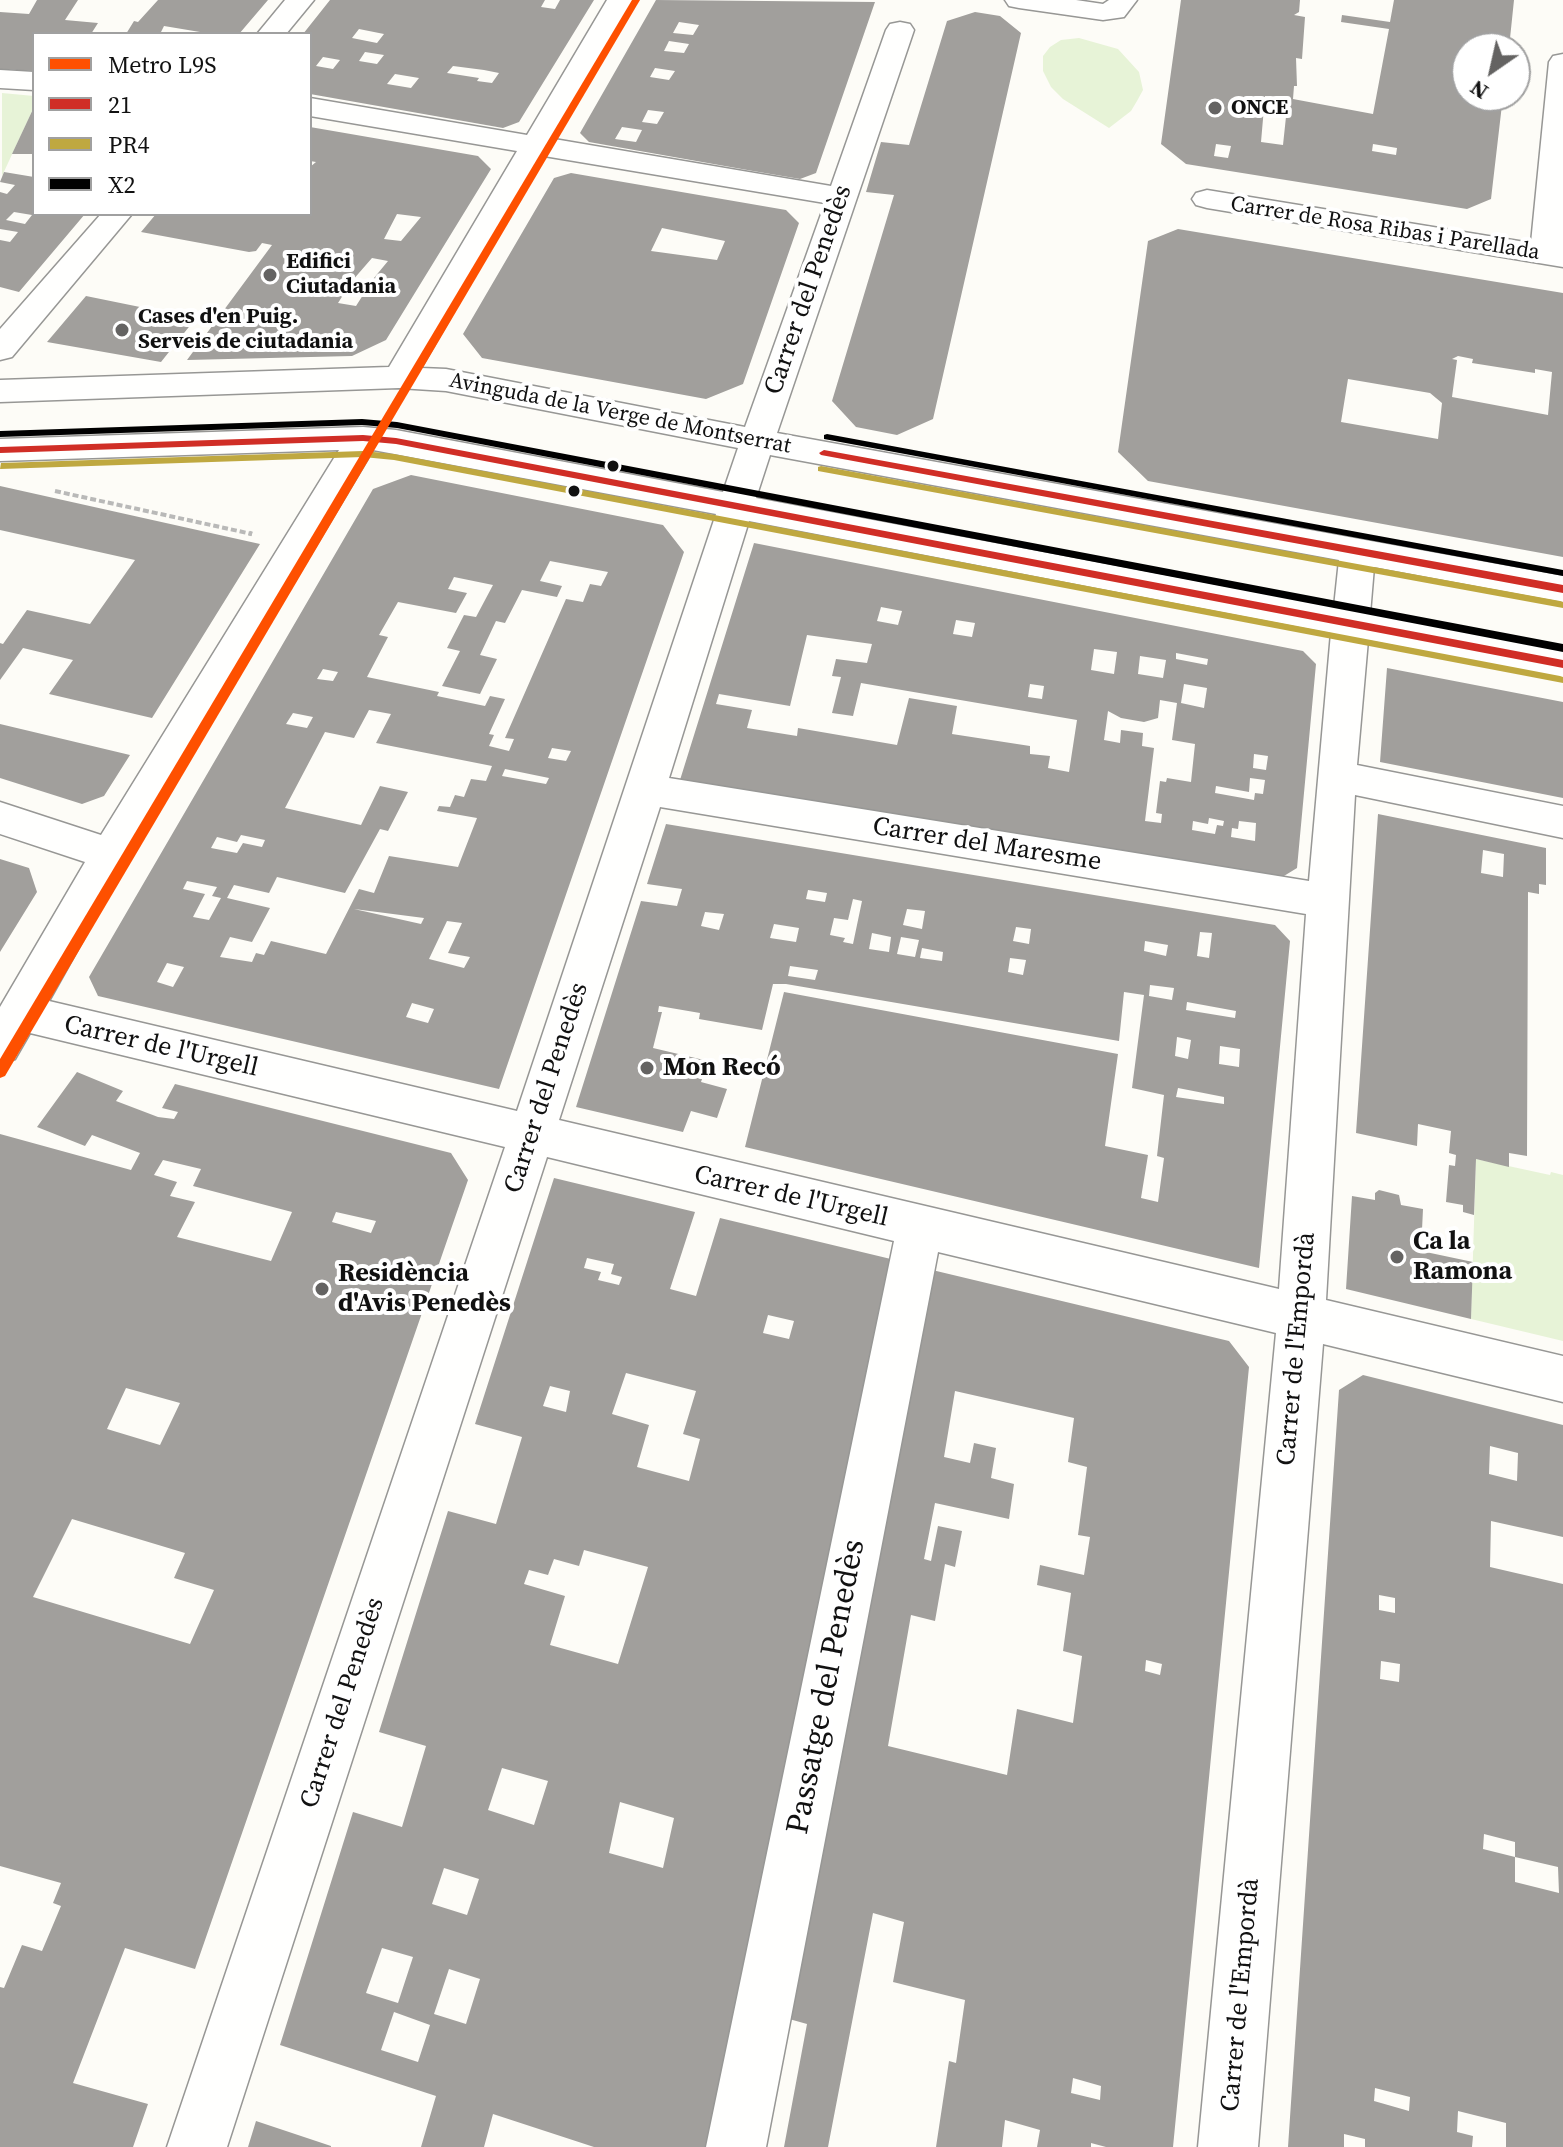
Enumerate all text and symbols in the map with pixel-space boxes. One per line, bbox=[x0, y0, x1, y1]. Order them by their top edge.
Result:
legend bbox=[32, 32, 312, 216]
north arrow bbox=[1451, 32, 1531, 112]
text: Metro L9S bbox=[108, 48, 216, 81]
text: N bbox=[1464, 73, 1494, 107]
text: 21 bbox=[108, 88, 132, 121]
place label: ONCE bbox=[1231, 95, 1288, 121]
marker: ONCE bbox=[1206, 99, 1224, 117]
text: PR4 bbox=[108, 128, 150, 161]
text: X2 bbox=[108, 168, 136, 201]
street label: Carrer del Penedès bbox=[759, 181, 859, 399]
street label: Carrer de Rosa Ribas i Parellada bbox=[1229, 192, 1541, 266]
place label: Edifici Ciutadania bbox=[286, 249, 396, 300]
marker: Edifici Ciutadania bbox=[261, 266, 279, 284]
place label: Cases d'en Puig. Serveis de ciutadania bbox=[138, 304, 353, 356]
marker: Cases d'en Puig. Serveis de ciutadania bbox=[113, 321, 131, 339]
street label: Avinguda de la Verge de Montserrat bbox=[447, 368, 793, 460]
unlabelled marker bbox=[605, 458, 621, 474]
unlabelled marker bbox=[566, 483, 582, 499]
street label: Carrer del Maresme bbox=[870, 812, 1104, 878]
street label: Carrer del Penedès bbox=[498, 979, 596, 1197]
street label: Carrer de l'Urgell bbox=[61, 1010, 261, 1084]
place label: Mon Recó bbox=[663, 1052, 781, 1084]
marker: Mon Recó bbox=[638, 1059, 656, 1077]
street label: Carrer de l'Urgell bbox=[691, 1160, 891, 1234]
place label: Ca la Ramona bbox=[1413, 1226, 1512, 1288]
street label: Carrer de l'Empordà bbox=[1271, 1231, 1323, 1467]
marker: Ca la Ramona bbox=[1388, 1248, 1406, 1266]
place label: Residència d'Avis Penedès bbox=[338, 1258, 511, 1320]
marker: Residència d'Avis Penedès bbox=[313, 1280, 331, 1298]
street label: Passatge del Penedès bbox=[780, 1536, 874, 1838]
street label: Carrer del Penedès bbox=[294, 1594, 392, 1812]
street label: Carrer de l'Empordà bbox=[1215, 1877, 1267, 2113]

